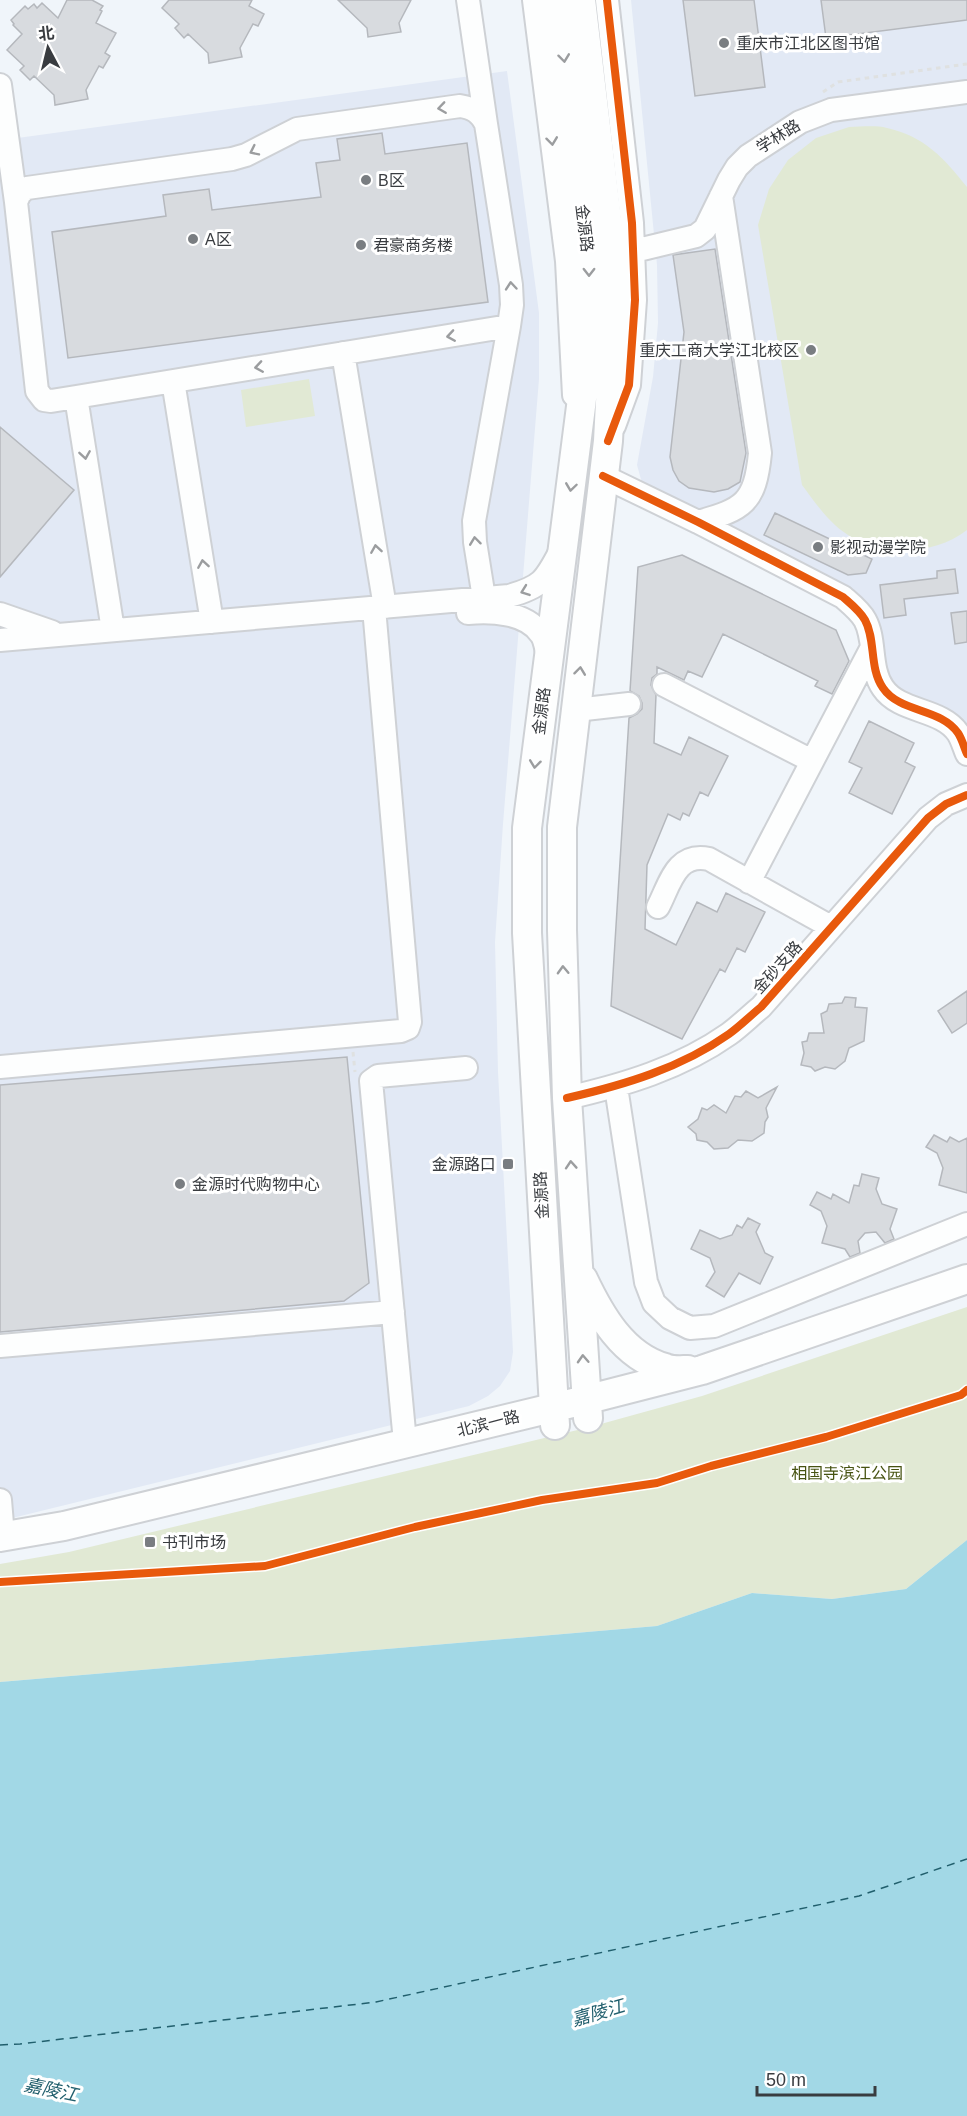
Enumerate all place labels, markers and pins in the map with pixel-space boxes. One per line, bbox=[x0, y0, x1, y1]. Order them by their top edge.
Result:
place label: 重庆市江北区图书馆 bbox=[736, 35, 880, 52]
marker: 重庆市江北区图书馆 bbox=[717, 36, 731, 50]
place label: B区 bbox=[378, 172, 405, 189]
marker: B区 bbox=[359, 173, 373, 187]
place label: A区 bbox=[205, 231, 232, 248]
marker: A区 bbox=[186, 232, 200, 246]
place label: 君豪商务楼 bbox=[373, 237, 453, 254]
marker: 君豪商务楼 bbox=[354, 238, 368, 252]
place label: 重庆工商大学江北校区 bbox=[639, 342, 799, 359]
marker: 重庆工商大学江北校区 bbox=[804, 343, 818, 357]
place label: 影视动漫学院 bbox=[830, 539, 926, 556]
marker: 影视动漫学院 bbox=[811, 540, 825, 554]
place label: 金源路口 bbox=[432, 1156, 496, 1173]
marker: 金源路口 bbox=[501, 1157, 515, 1171]
place label: 金源时代购物中心 bbox=[192, 1176, 320, 1193]
marker: 金源时代购物中心 bbox=[173, 1177, 187, 1191]
place label: 书刊市场 bbox=[162, 1534, 226, 1551]
marker: 书刊市场 bbox=[143, 1535, 157, 1549]

